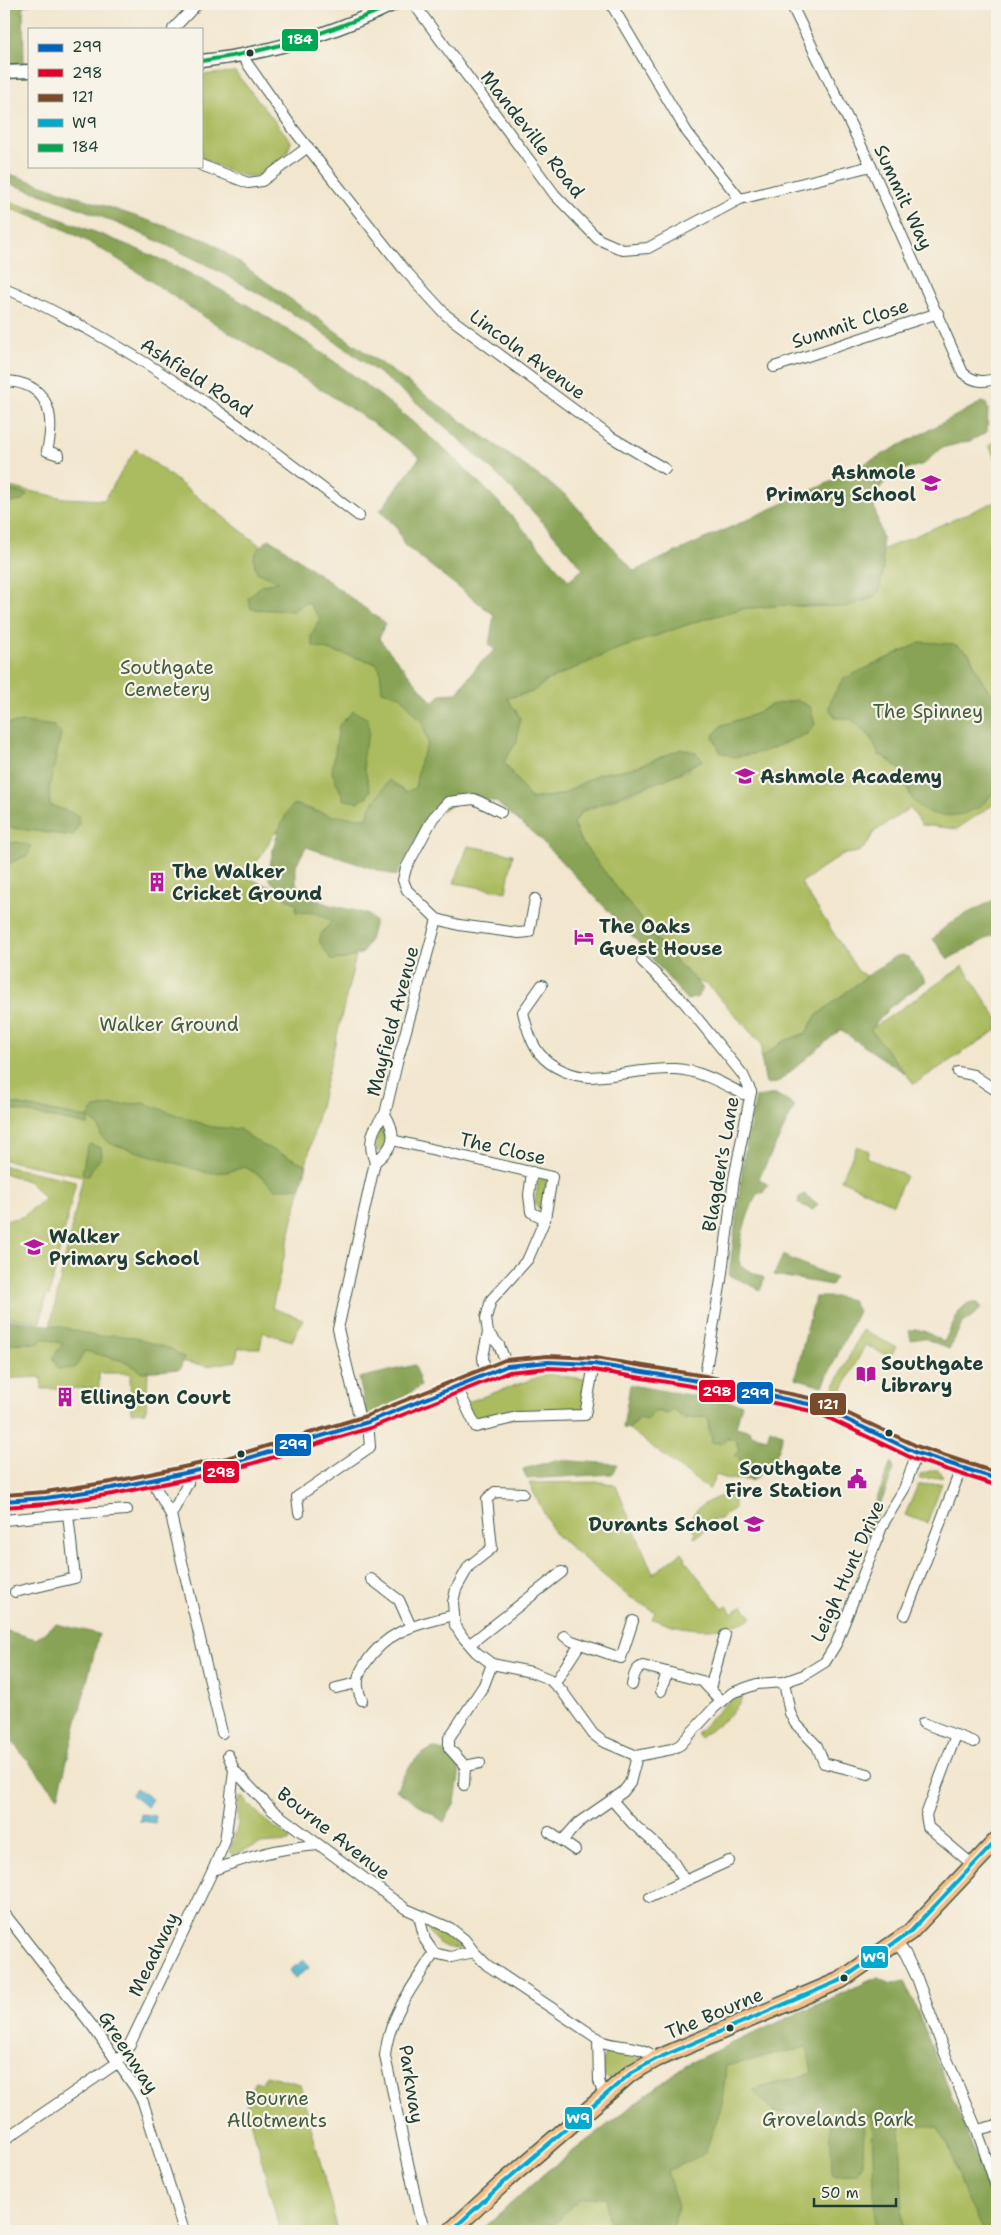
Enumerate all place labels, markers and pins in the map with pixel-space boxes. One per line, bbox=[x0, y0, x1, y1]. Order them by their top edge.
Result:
unlabelled marker bbox=[245, 48, 255, 58]
place label: Ashmole Primary School bbox=[766, 460, 916, 507]
school or university icon: Ashmole Primary School bbox=[920, 472, 942, 494]
place label: Ashmole Academy bbox=[760, 764, 942, 789]
school or university icon: Ashmole Academy bbox=[734, 765, 756, 787]
place label: The Walker Cricket Ground bbox=[172, 859, 322, 906]
building icon: The Walker Cricket Ground bbox=[146, 871, 168, 893]
place label: The Oaks Guest House bbox=[599, 914, 723, 961]
hotel icon: The Oaks Guest House bbox=[573, 926, 595, 948]
place label: Walker Primary School bbox=[49, 1224, 200, 1271]
school or university icon: Walker Primary School bbox=[23, 1236, 45, 1258]
place label: Southgate Library bbox=[881, 1351, 984, 1398]
library icon: Southgate Library bbox=[855, 1363, 877, 1385]
place label: Ellington Court bbox=[80, 1385, 231, 1410]
building icon: Ellington Court bbox=[54, 1386, 76, 1408]
unlabelled marker bbox=[884, 1428, 894, 1438]
unlabelled marker bbox=[236, 1449, 246, 1459]
place label: Southgate Fire Station bbox=[725, 1456, 842, 1503]
public building icon: Southgate Fire Station bbox=[846, 1468, 868, 1490]
place label: Durants School bbox=[589, 1512, 739, 1537]
school or university icon: Durants School bbox=[743, 1513, 765, 1535]
unlabelled marker bbox=[839, 1973, 849, 1983]
unlabelled marker bbox=[725, 2023, 735, 2033]

